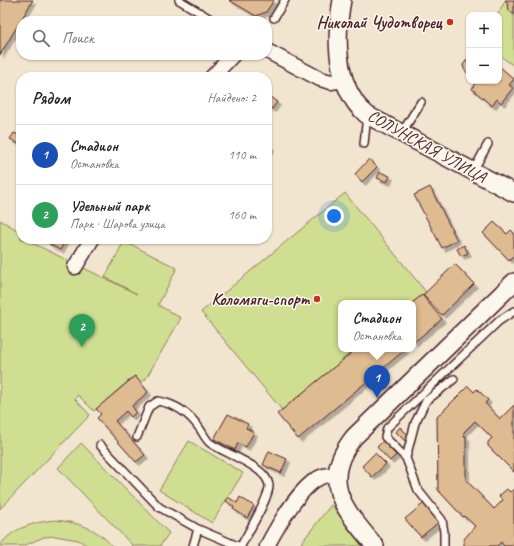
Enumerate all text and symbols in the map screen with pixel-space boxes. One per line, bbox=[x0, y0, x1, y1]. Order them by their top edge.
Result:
place label: Николай Чудотворец bbox=[316, 12, 443, 33]
map controls bbox=[466, 12, 502, 84]
button: + bbox=[466, 12, 502, 48]
search box bbox=[16, 16, 272, 60]
marker: Николай Чудотворец bbox=[445, 17, 455, 27]
icon: search bbox=[30, 27, 52, 49]
text: Поиск bbox=[62, 29, 94, 48]
button: − bbox=[466, 48, 502, 84]
text: Рядом bbox=[32, 88, 70, 109]
text: Найдено: 2 bbox=[208, 90, 256, 106]
street label: СОЛУНСКАЯ УЛИЦА bbox=[364, 105, 491, 188]
text: Стадион bbox=[70, 137, 118, 156]
text: 1 bbox=[42, 147, 48, 163]
text: 110 m bbox=[228, 147, 256, 163]
text: Остановка bbox=[70, 156, 119, 172]
text: Удельный парк bbox=[70, 197, 150, 216]
your location bbox=[324, 206, 344, 226]
text: 2 bbox=[42, 207, 48, 223]
text: 160 m bbox=[228, 207, 256, 223]
text: Парк · Шарова улица bbox=[70, 216, 165, 232]
place label: Коломяги-спорт bbox=[212, 289, 311, 310]
marker: Коломяги-спорт bbox=[312, 294, 322, 304]
popup bbox=[338, 300, 416, 352]
text: Стадион bbox=[353, 309, 401, 328]
pin: 2 bbox=[69, 314, 95, 347]
text: Остановка bbox=[353, 328, 401, 344]
pin: 1 bbox=[364, 365, 390, 398]

